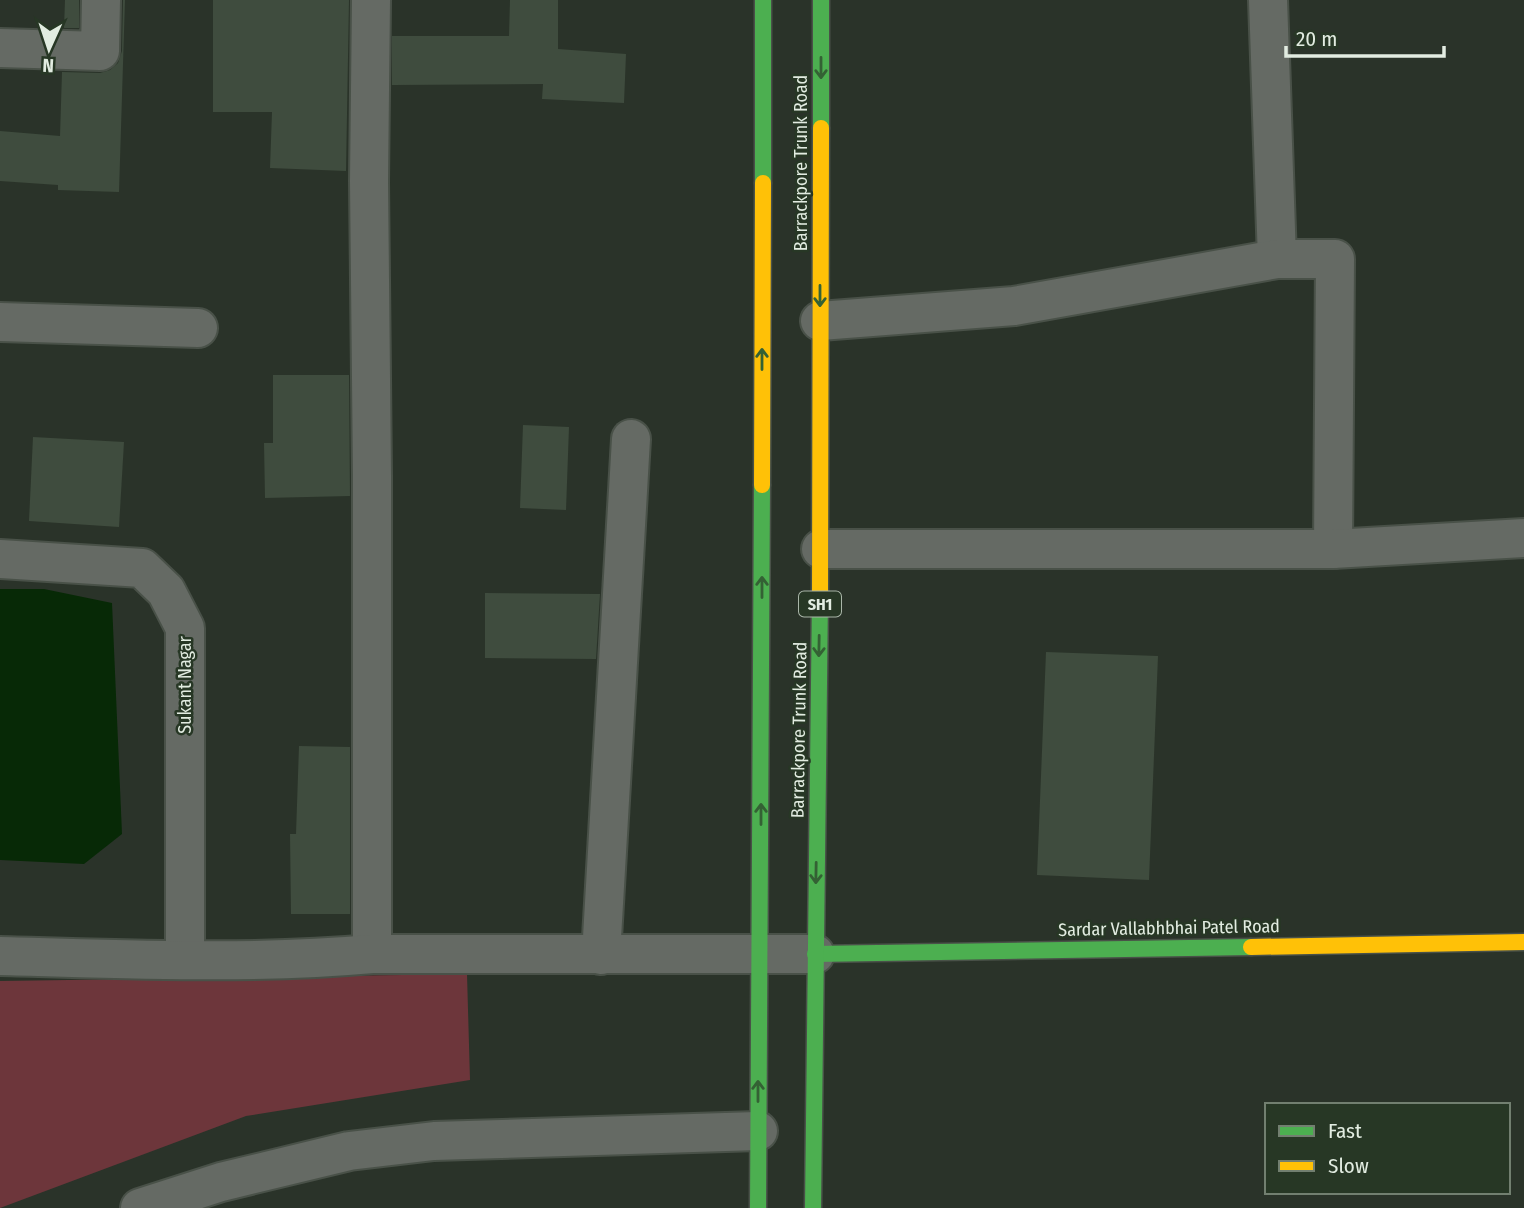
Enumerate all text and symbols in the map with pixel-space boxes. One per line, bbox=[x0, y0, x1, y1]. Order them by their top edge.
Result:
north arrow bbox=[14, 14, 84, 84]
scale bar bbox=[1286, 14, 1444, 58]
text: 20 m bbox=[1296, 26, 1337, 52]
text: N bbox=[42, 54, 54, 77]
one-way arrow bbox=[814, 56, 828, 79]
street label: Barrackpore Trunk Road bbox=[790, 75, 812, 251]
one-way arrow bbox=[813, 284, 827, 307]
one-way arrow bbox=[755, 348, 769, 371]
one-way arrow bbox=[755, 576, 769, 599]
road number: SH1 bbox=[799, 592, 841, 617]
one-way arrow bbox=[813, 634, 826, 657]
street label: Sukant Nagar bbox=[174, 635, 196, 734]
street label: Barrackpore Trunk Road bbox=[786, 642, 812, 818]
one-way arrow bbox=[754, 803, 768, 826]
one-way arrow bbox=[809, 861, 823, 884]
street label: Sardar Vallabhbhai Patel Road bbox=[1058, 915, 1280, 941]
one-way arrow bbox=[751, 1080, 765, 1103]
legend bbox=[1265, 1103, 1510, 1194]
text: Fast bbox=[1328, 1118, 1362, 1144]
text: Slow bbox=[1328, 1153, 1369, 1179]

